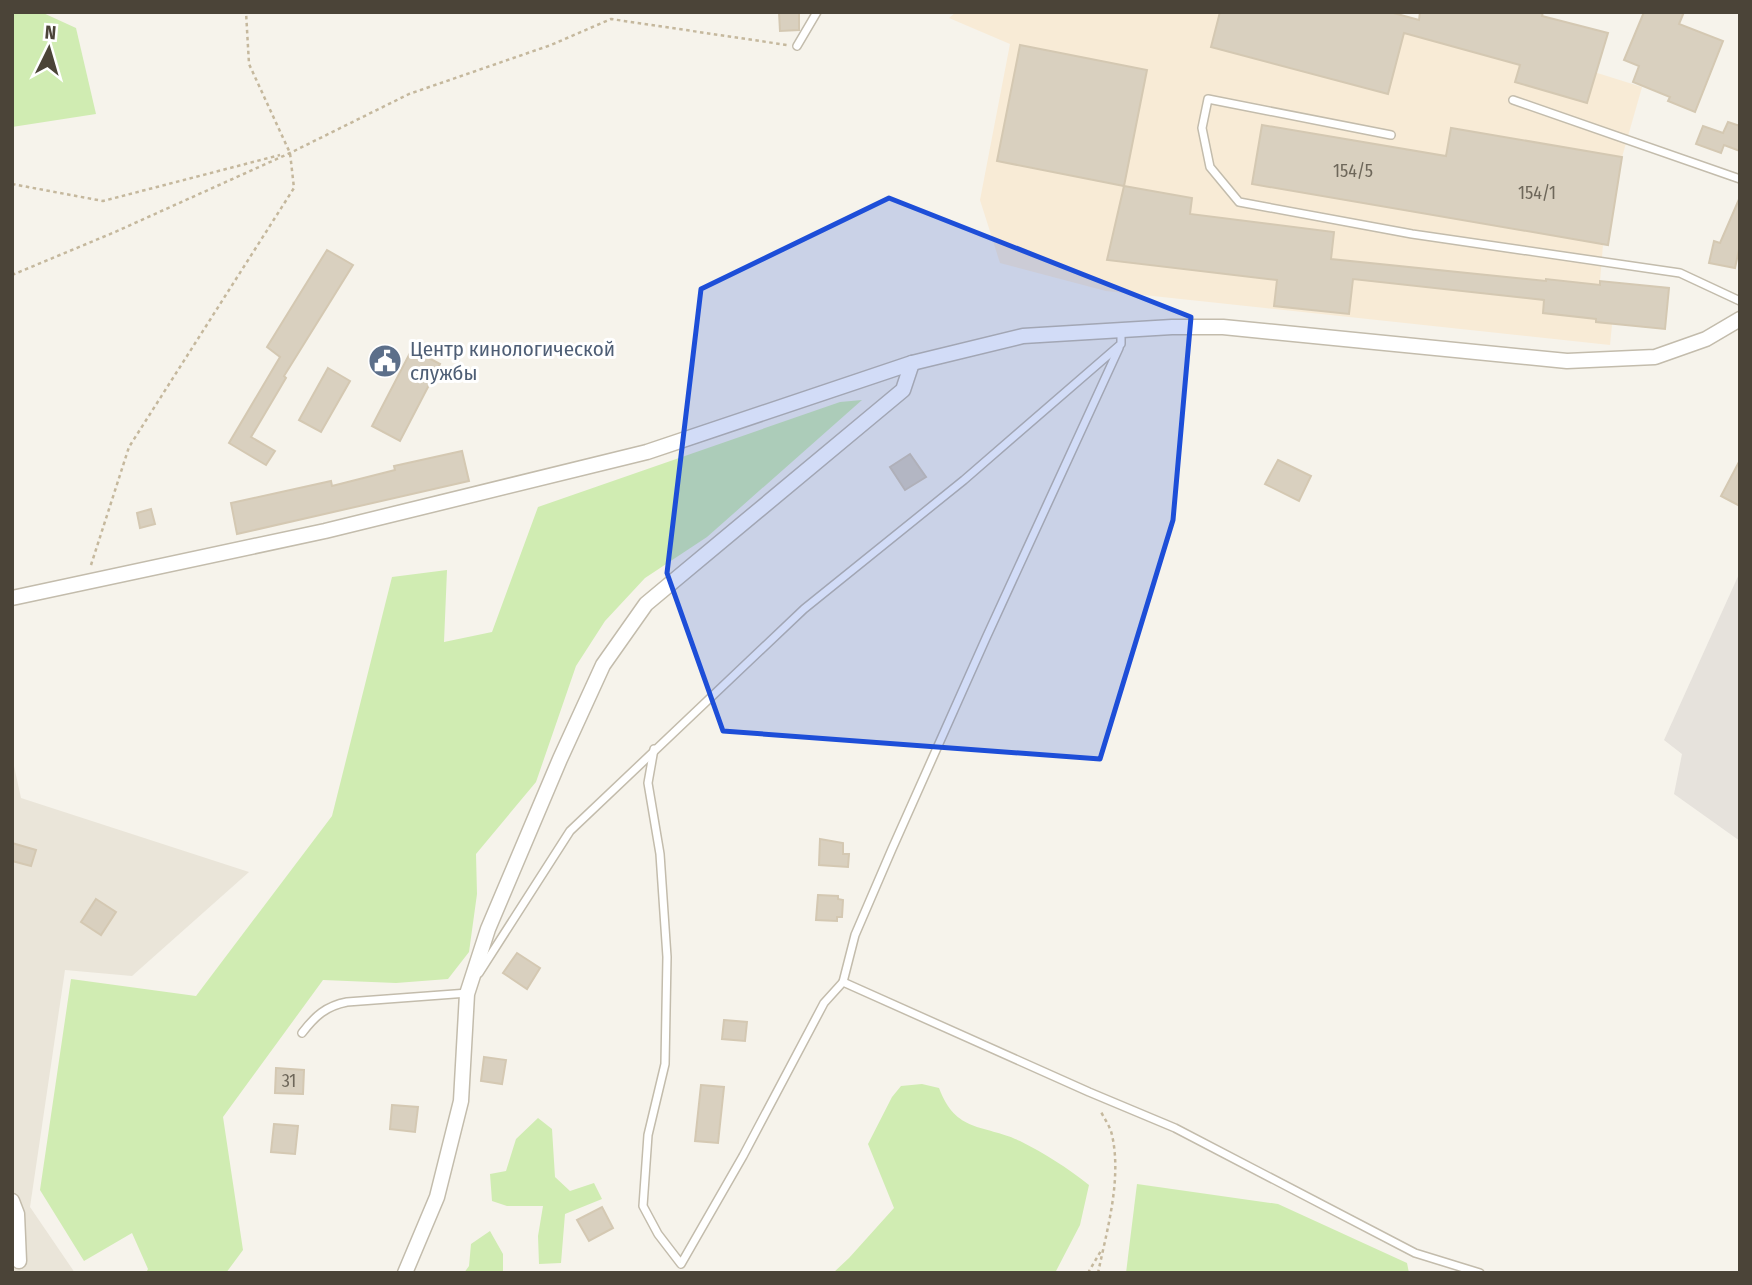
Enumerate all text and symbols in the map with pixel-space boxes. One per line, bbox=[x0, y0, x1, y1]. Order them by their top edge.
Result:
north arrow bbox=[14, 14, 84, 84]
text: N bbox=[44, 21, 57, 45]
house number: 154/5 bbox=[1333, 160, 1373, 182]
house number: 154/1 bbox=[1518, 182, 1556, 204]
place label: Центр кинологической службы bbox=[410, 336, 615, 386]
public building icon: Центр кинологической службы bbox=[366, 342, 404, 380]
house number: 31 bbox=[282, 1070, 296, 1092]

